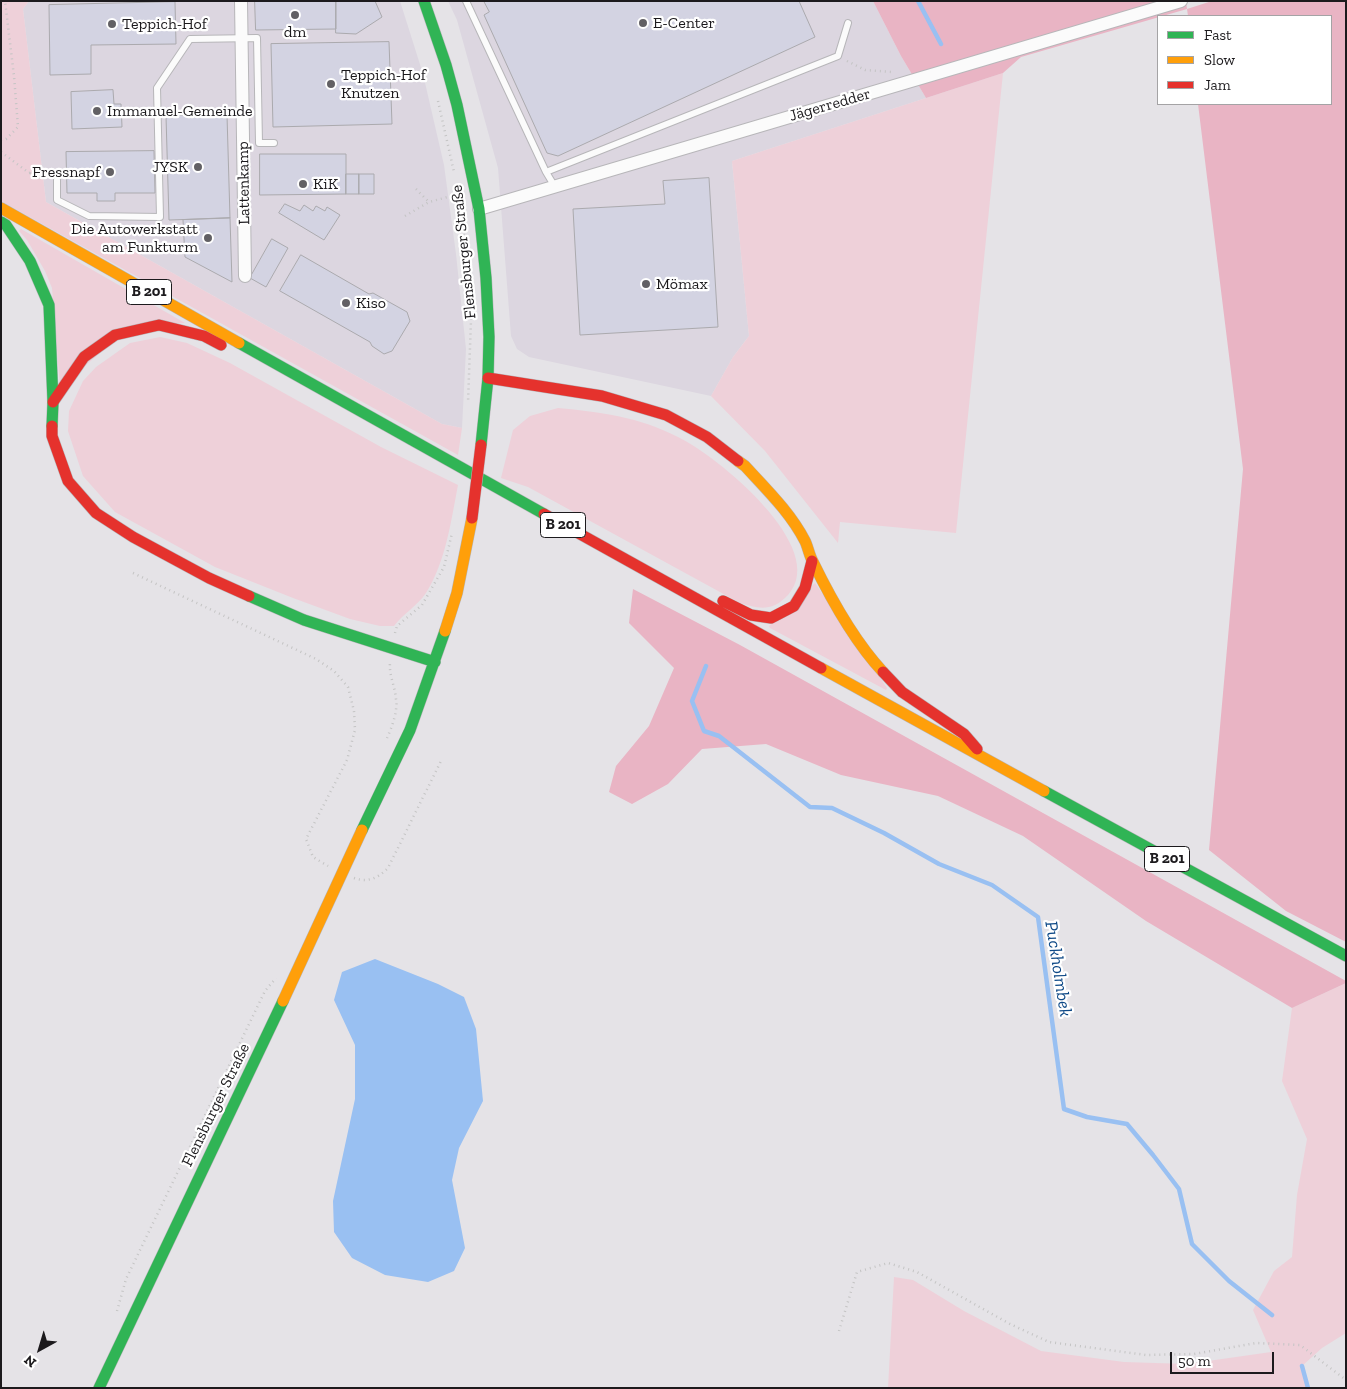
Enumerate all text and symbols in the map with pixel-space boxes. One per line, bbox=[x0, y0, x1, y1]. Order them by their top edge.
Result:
marker: dm bbox=[289, 9, 301, 21]
place label: E-Center bbox=[653, 13, 715, 33]
place label: Teppich-Hof bbox=[122, 14, 207, 34]
legend bbox=[1157, 15, 1332, 105]
marker: E-Center bbox=[637, 17, 649, 29]
marker: Teppich-Hof bbox=[106, 18, 118, 30]
place label: dm bbox=[284, 22, 306, 42]
text: Fast bbox=[1204, 26, 1232, 44]
text: Slow bbox=[1204, 51, 1235, 69]
place label: Teppich-Hof Knutzen bbox=[341, 65, 426, 103]
text: Jam bbox=[1204, 76, 1231, 94]
marker: Teppich-Hof Knutzen bbox=[325, 78, 337, 90]
street label: Jägerredder bbox=[787, 84, 873, 126]
place label: Immanuel-Gemeinde bbox=[107, 101, 253, 121]
marker: Immanuel-Gemeinde bbox=[91, 105, 103, 117]
street label: Lattenkamp bbox=[234, 141, 254, 225]
place label: JYSK bbox=[152, 157, 188, 177]
marker: JYSK bbox=[192, 161, 204, 173]
place label: Fressnapf bbox=[32, 162, 100, 182]
marker: Fressnapf bbox=[104, 166, 116, 178]
place label: KiK bbox=[313, 174, 338, 194]
marker: KiK bbox=[297, 178, 309, 190]
street label: Flensburger Straße bbox=[447, 184, 481, 320]
place label: Die Autowerkstatt am Funkturm bbox=[71, 219, 198, 257]
marker: Die Autowerkstatt am Funkturm bbox=[202, 232, 214, 244]
place label: Mömax bbox=[656, 274, 708, 294]
marker: Mömax bbox=[640, 278, 652, 290]
road number: B 201 bbox=[126, 280, 172, 304]
place label: Kiso bbox=[356, 293, 386, 313]
marker: Kiso bbox=[340, 297, 352, 309]
road number: B 201 bbox=[540, 512, 586, 538]
road number: B 201 bbox=[1144, 846, 1190, 872]
water label: Puckholmbek bbox=[1040, 920, 1076, 1018]
street label: Flensburger Straße bbox=[178, 1040, 254, 1170]
north arrow bbox=[15, 1324, 65, 1374]
scale bar bbox=[1172, 1342, 1276, 1374]
text: N bbox=[21, 1351, 40, 1371]
text: 50 m bbox=[1178, 1352, 1211, 1370]

